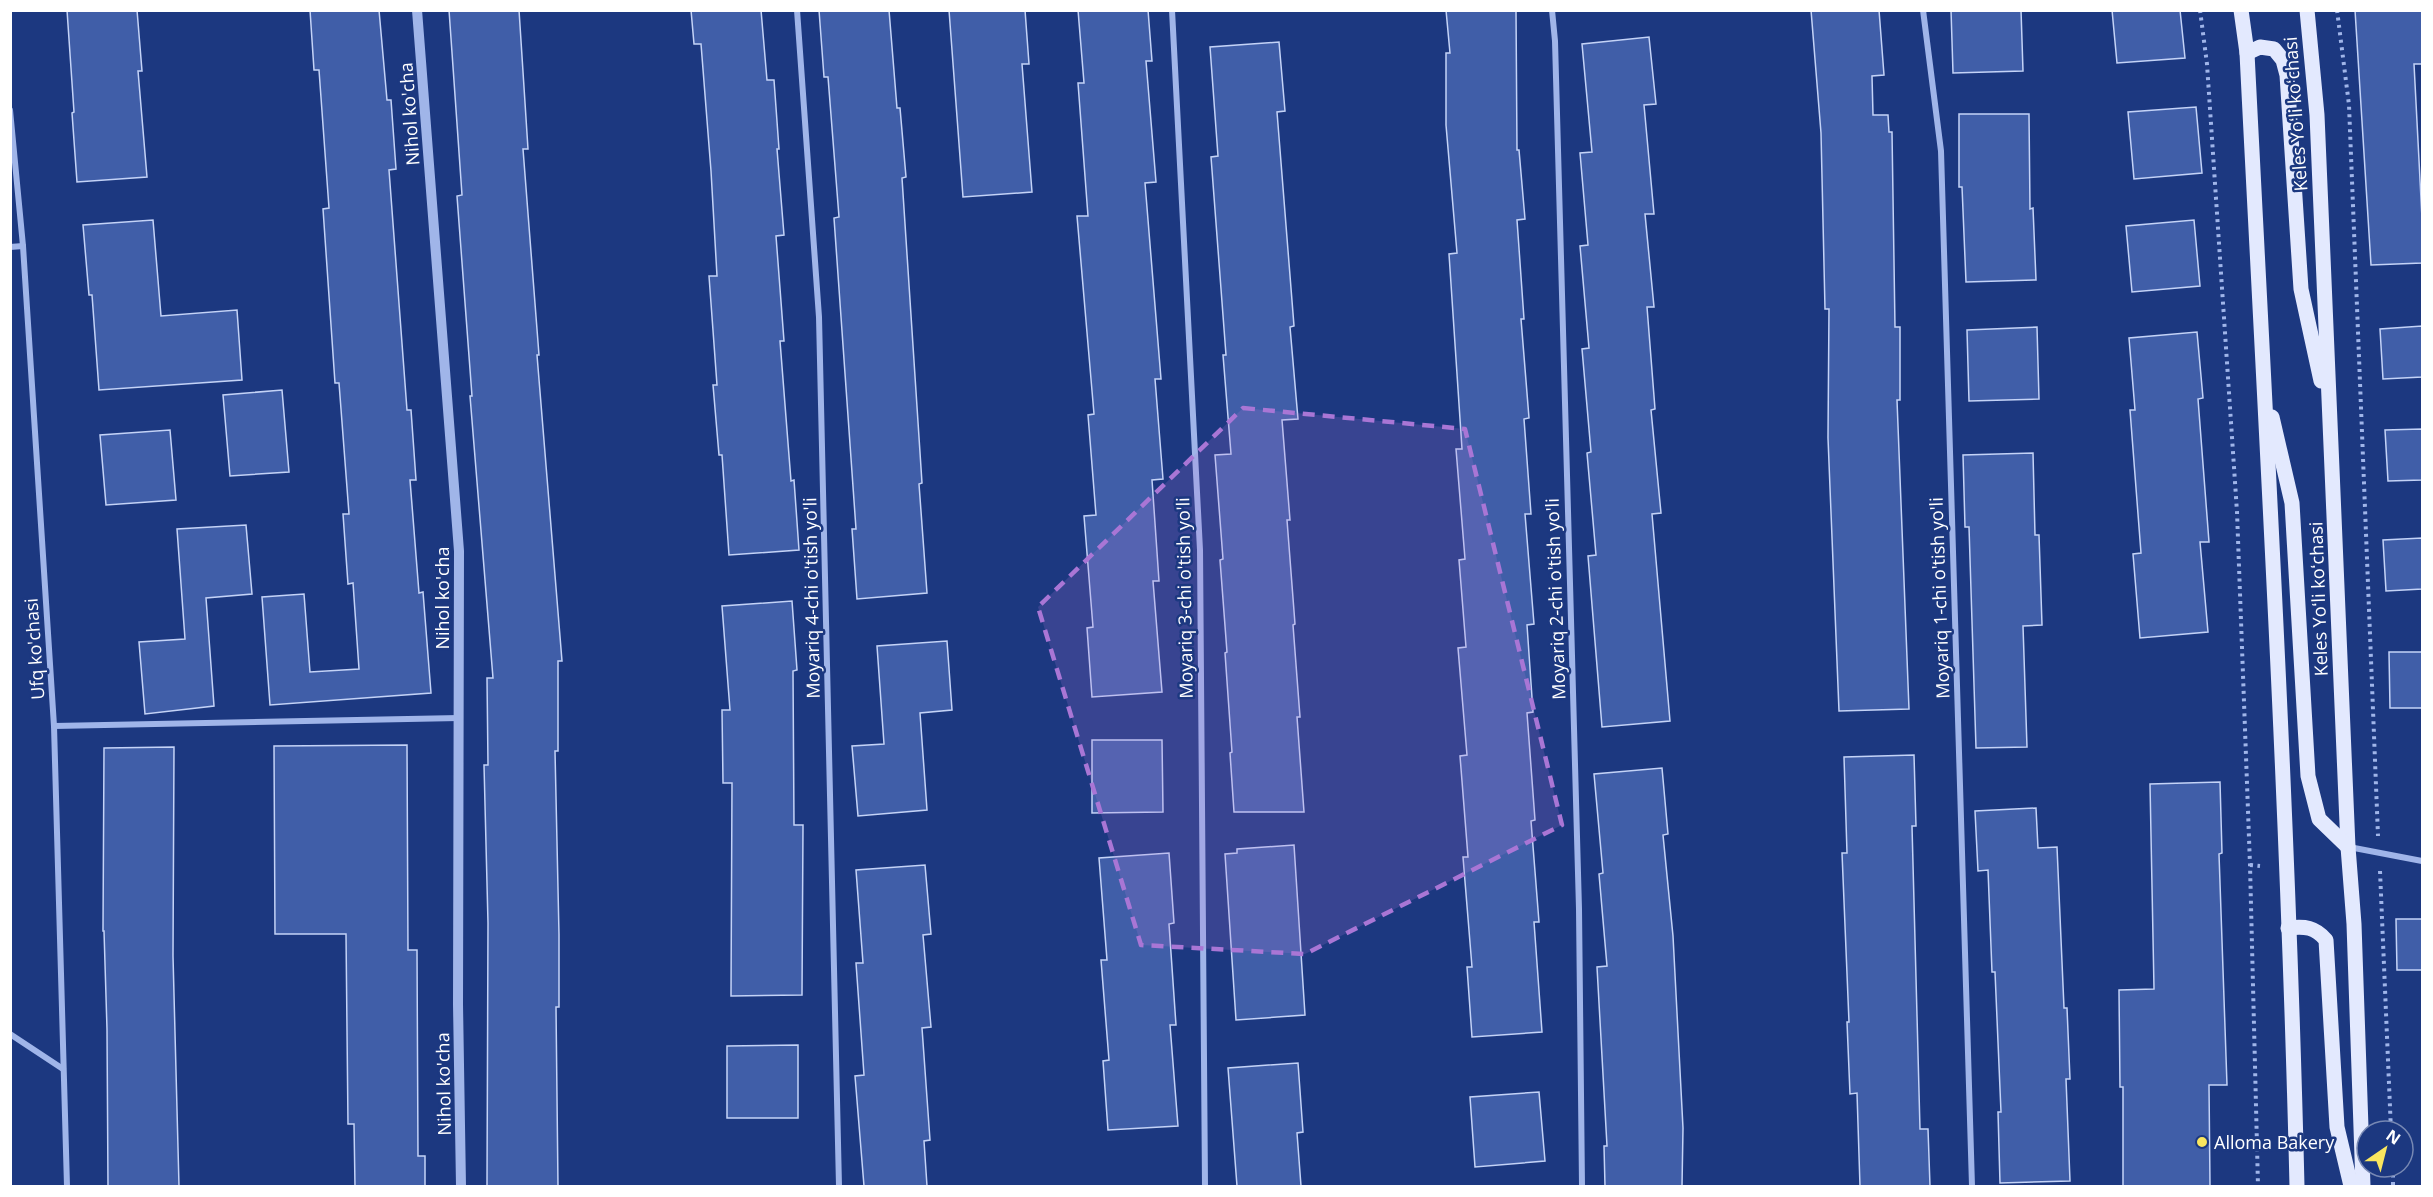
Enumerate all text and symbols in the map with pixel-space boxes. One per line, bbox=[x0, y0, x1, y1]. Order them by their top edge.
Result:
street label: Keles Yoʻli koʻchasi bbox=[2278, 36, 2312, 192]
street label: Nihol ko'cha bbox=[393, 62, 425, 166]
street label: Moyariq 4-chi o'tish yo'li bbox=[797, 497, 825, 699]
street label: Moyariq 3-chi o'tish yo'li bbox=[1170, 497, 1198, 699]
street label: Moyariq 1-chi o'tish yo'li bbox=[1923, 497, 1955, 699]
street label: Moyariq 2-chi o'tish yo'li bbox=[1539, 498, 1571, 700]
street label: Keles Yoʻli koʻchasi bbox=[2303, 521, 2333, 677]
street label: Nihol ko'cha bbox=[430, 546, 454, 650]
street label: Ufq ko'chasi bbox=[18, 597, 50, 701]
street label: Nihol ko'cha bbox=[430, 1032, 456, 1136]
north arrow bbox=[2355, 1119, 2415, 1179]
text: N bbox=[2382, 1124, 2405, 1149]
place label: Alloma Bakery bbox=[2214, 1130, 2335, 1154]
marker: Alloma Bakery bbox=[2195, 1135, 2209, 1149]

